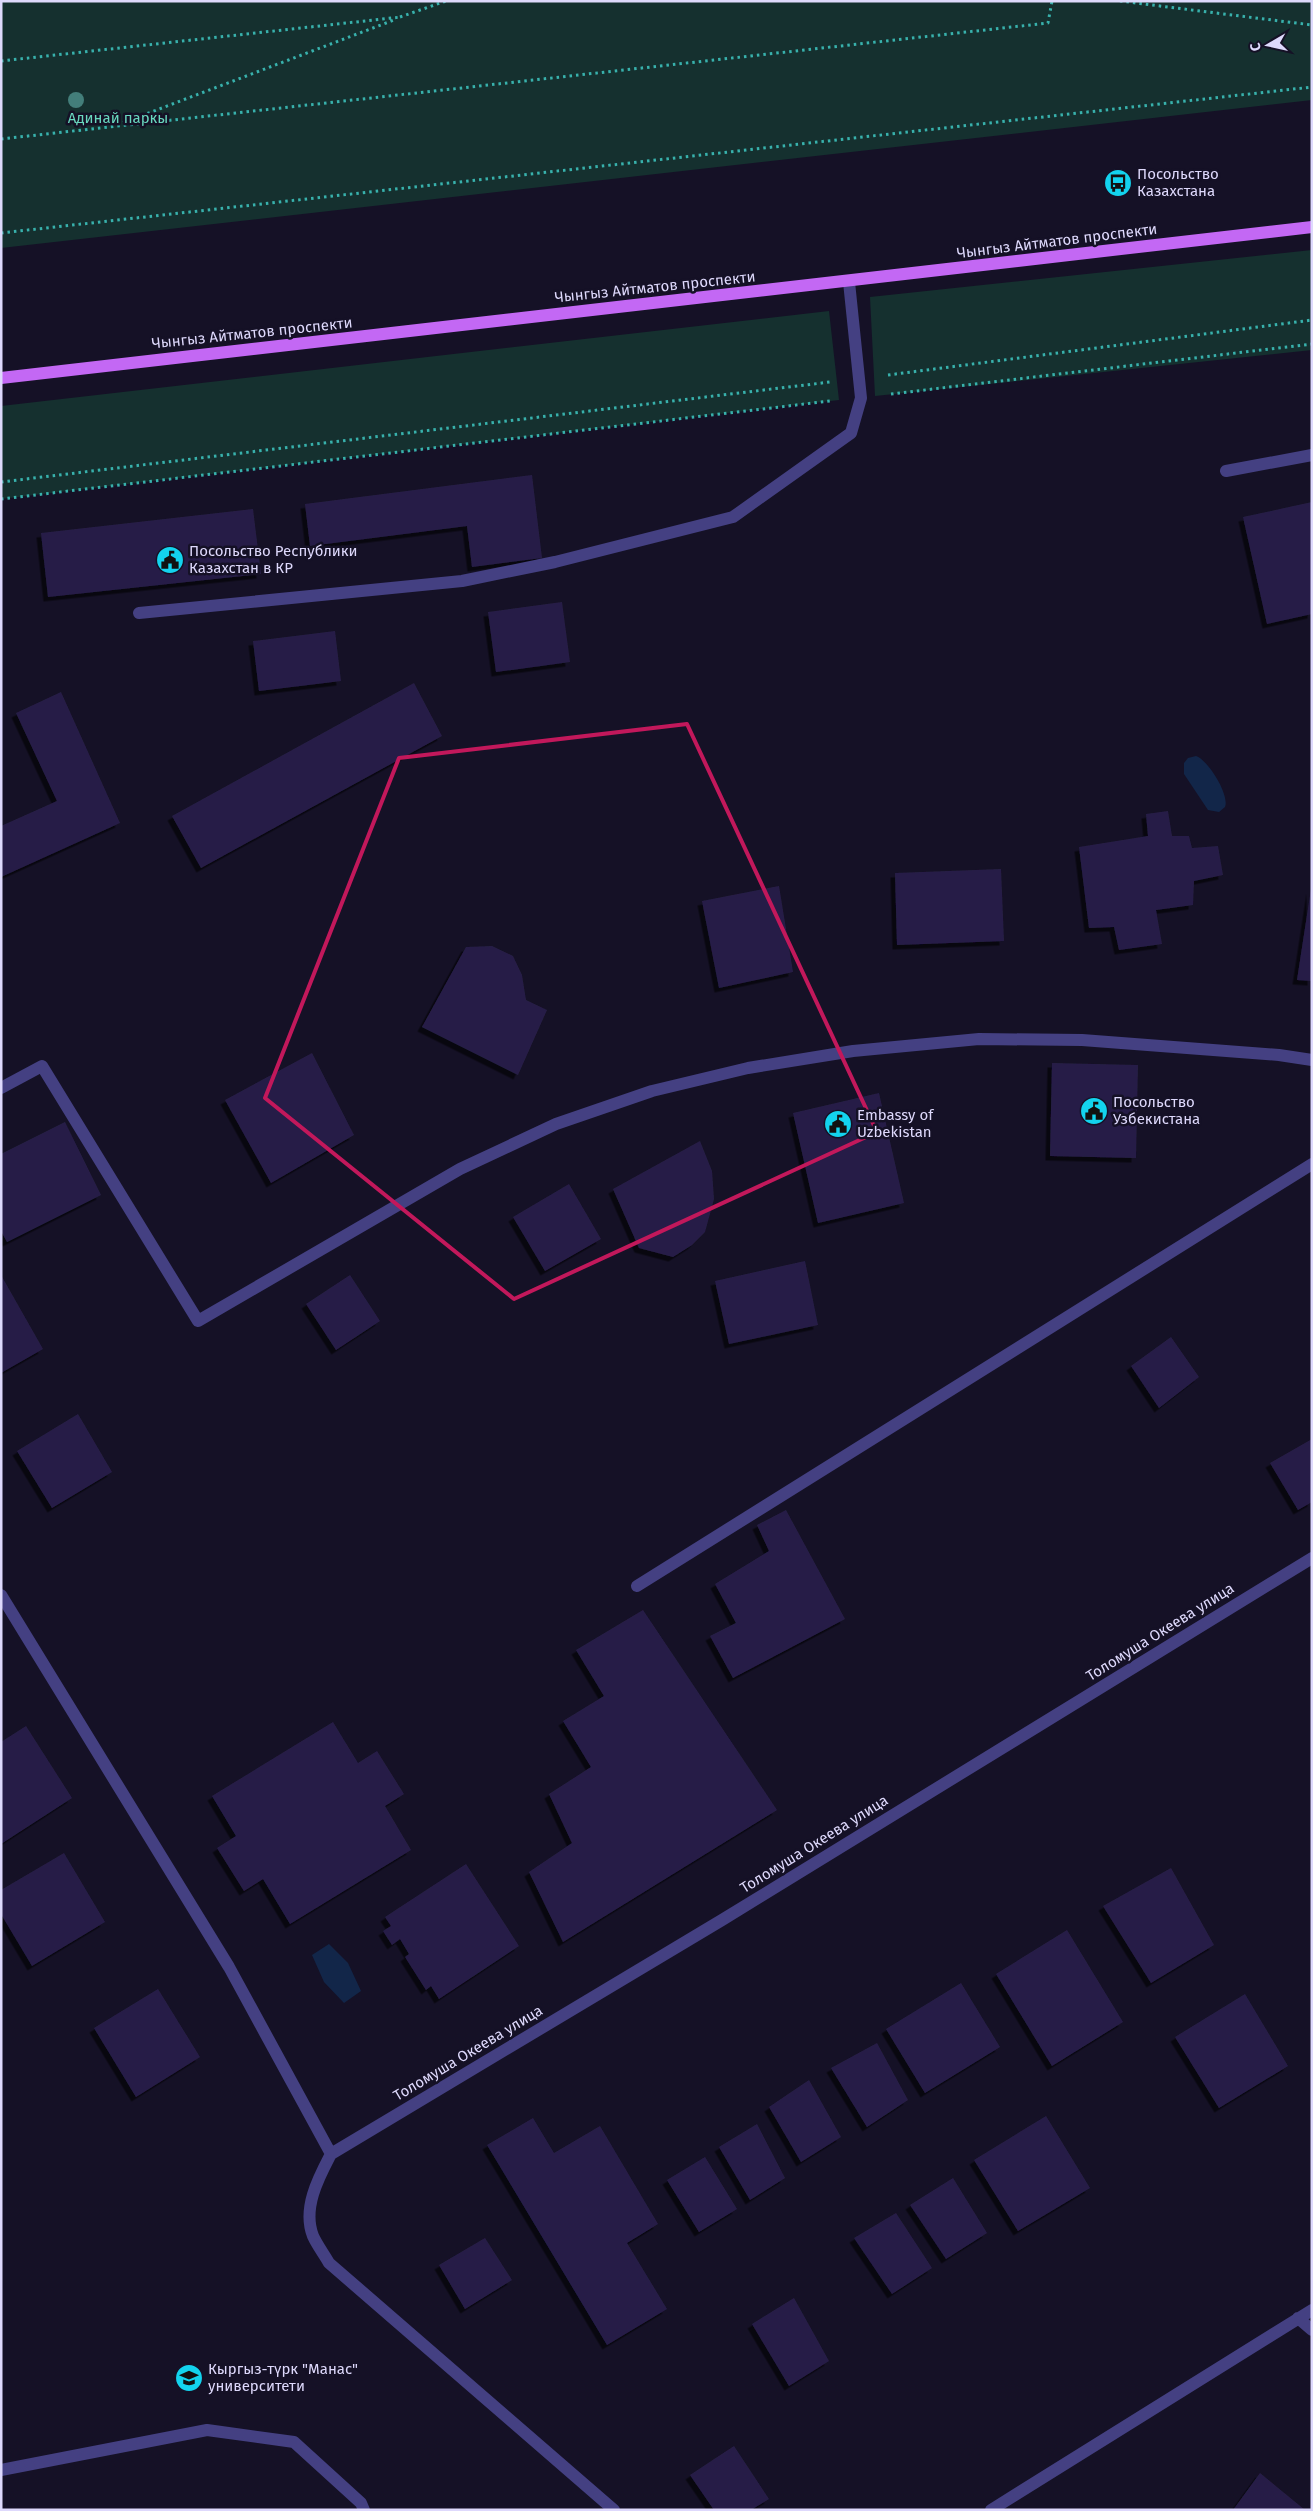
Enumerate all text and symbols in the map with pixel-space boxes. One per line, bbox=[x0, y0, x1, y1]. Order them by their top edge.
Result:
north arrow bbox=[1243, 20, 1293, 70]
text: С bbox=[1247, 42, 1265, 52]
park label: Адинай паркы bbox=[68, 109, 168, 127]
place label: Посольство Казахстана bbox=[1137, 165, 1219, 200]
bus stop icon: Посольство Казахстана bbox=[1103, 168, 1133, 198]
street label: Чынгыз Айтматов проспекти bbox=[956, 220, 1158, 262]
street label: Чынгыз Айтматов проспекти bbox=[554, 268, 756, 306]
street label: Чынгыз Айтматов проспекти bbox=[151, 314, 353, 352]
place label: Посольство Республики Казахстан в КР bbox=[189, 542, 358, 577]
public building icon: Посольство Республики Казахстан в КР bbox=[155, 545, 185, 575]
place label: Посольство Узбекистана bbox=[1113, 1093, 1200, 1128]
public building icon: Посольство Узбекистана bbox=[1079, 1096, 1109, 1126]
place label: Embassy of Uzbekistan bbox=[857, 1106, 934, 1141]
public building icon: Embassy of Uzbekistan bbox=[823, 1109, 853, 1139]
street label: Толомуша Океева улица bbox=[1083, 1579, 1237, 1685]
street label: Толомуша Океева улица bbox=[737, 1791, 891, 1897]
street label: Толомуша Океева улица bbox=[390, 2001, 546, 2105]
place label: Кыргыз-түрк "Манас" университети bbox=[208, 2360, 358, 2395]
school or university icon: Кыргыз-түрк "Манас" университети bbox=[174, 2363, 204, 2393]

